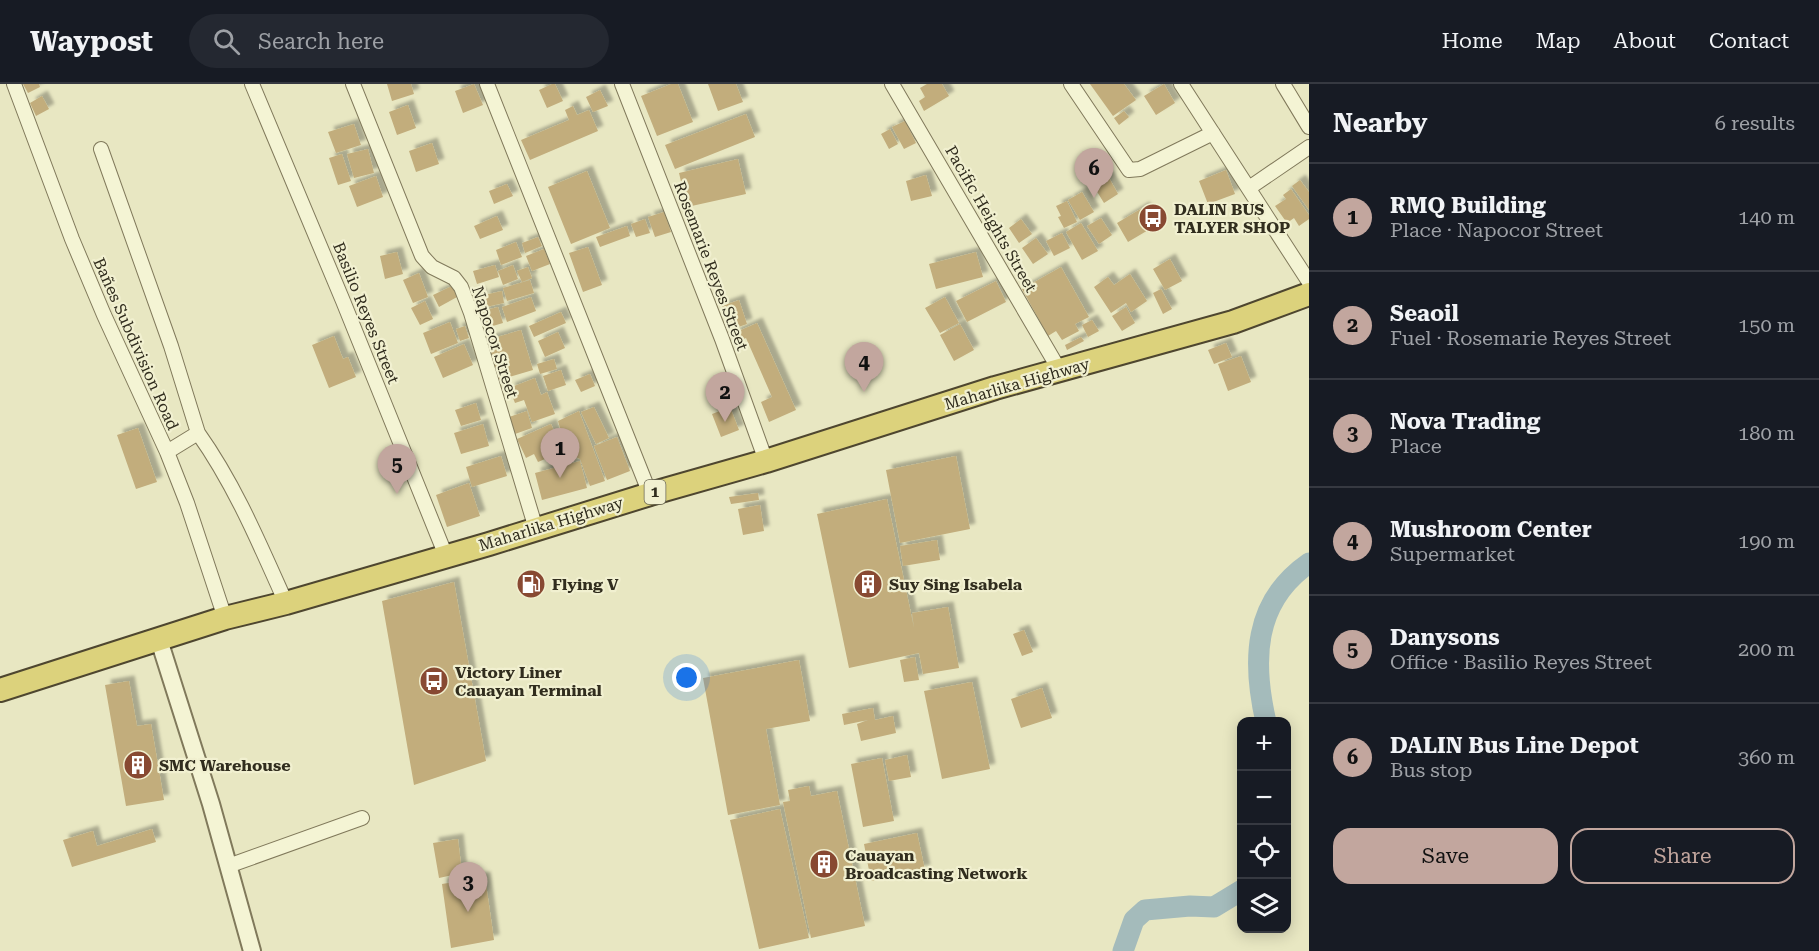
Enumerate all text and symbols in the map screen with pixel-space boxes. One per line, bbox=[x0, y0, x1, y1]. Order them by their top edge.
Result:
search box bbox=[189, 14, 609, 68]
text: Waypost bbox=[30, 25, 153, 58]
icon: search bbox=[210, 25, 243, 58]
text: Search here bbox=[258, 29, 384, 54]
text: Home bbox=[1442, 29, 1503, 53]
text: Map bbox=[1536, 29, 1581, 53]
text: About bbox=[1614, 29, 1676, 53]
text: Contact bbox=[1709, 29, 1789, 53]
text: Nearby bbox=[1333, 108, 1427, 138]
text: 6 results bbox=[1715, 111, 1795, 135]
street label: Pacific Heights Street bbox=[941, 142, 1041, 296]
pin: 6 bbox=[1074, 148, 1114, 198]
street label: Rosemarie Reyes Street bbox=[670, 179, 752, 353]
text: RMQ Building bbox=[1390, 193, 1546, 218]
place label: DALIN BUS TALYER SHOP bbox=[1174, 200, 1290, 237]
bus stop icon: DALIN BUS TALYER SHOP bbox=[1137, 202, 1169, 234]
text: 1 bbox=[1347, 205, 1358, 229]
text: 140 m bbox=[1738, 205, 1795, 229]
text: Place · Napocor Street bbox=[1390, 218, 1603, 242]
street label: Basilio Reyes Street bbox=[329, 239, 403, 387]
street label: Bañes Subdivision Road bbox=[89, 255, 183, 433]
street label: Napocor Street bbox=[468, 284, 522, 401]
text: Seaoil bbox=[1390, 301, 1459, 326]
text: 2 bbox=[1347, 313, 1358, 337]
text: 150 m bbox=[1738, 313, 1795, 337]
text: Fuel · Rosemarie Reyes Street bbox=[1390, 326, 1671, 350]
pin: 4 bbox=[844, 342, 884, 392]
street label: Maharlika Highway bbox=[942, 354, 1092, 414]
pin: 2 bbox=[706, 372, 744, 422]
text: Nova Trading bbox=[1390, 409, 1540, 434]
text: 3 bbox=[1347, 421, 1358, 445]
text: 180 m bbox=[1738, 421, 1795, 445]
pin: 1 bbox=[540, 428, 580, 478]
text: Place bbox=[1390, 434, 1442, 458]
pin: 5 bbox=[378, 444, 416, 494]
road number: 1 bbox=[644, 480, 666, 504]
street label: Maharlika Highway bbox=[476, 493, 626, 555]
text: Mushroom Center bbox=[1390, 517, 1592, 542]
text: 4 bbox=[1347, 529, 1358, 553]
text: 190 m bbox=[1738, 529, 1795, 553]
text: Supermarket bbox=[1390, 542, 1515, 566]
fuel station icon: Flying V bbox=[515, 568, 547, 600]
building icon: Suy Sing Isabela bbox=[852, 568, 884, 600]
place label: Flying V bbox=[552, 575, 619, 594]
place label: Suy Sing Isabela bbox=[889, 575, 1023, 594]
text: Danysons bbox=[1390, 625, 1500, 650]
text: 5 bbox=[1347, 637, 1358, 661]
text: 200 m bbox=[1738, 637, 1795, 661]
text: Office · Basilio Reyes Street bbox=[1390, 650, 1652, 674]
place label: Victory Liner Cauayan Terminal bbox=[455, 663, 603, 700]
your location bbox=[672, 663, 701, 692]
bus stop icon: Victory Liner Cauayan Terminal bbox=[418, 665, 450, 697]
map controls bbox=[1237, 717, 1291, 933]
button: + bbox=[1237, 717, 1291, 771]
text: DALIN Bus Line Depot bbox=[1390, 733, 1639, 758]
text: 6 bbox=[1347, 745, 1358, 769]
text: 360 m bbox=[1738, 745, 1795, 769]
building icon: SMC Warehouse bbox=[122, 749, 154, 781]
place label: SMC Warehouse bbox=[159, 756, 291, 775]
text: Bus stop bbox=[1390, 758, 1472, 782]
button: − bbox=[1237, 771, 1291, 825]
button: locate bbox=[1237, 825, 1291, 879]
button: Save bbox=[1333, 828, 1558, 884]
button: Share bbox=[1570, 828, 1795, 884]
place label: Cauayan Broadcasting Network bbox=[845, 846, 1028, 883]
building icon: Cauayan Broadcasting Network bbox=[808, 848, 840, 880]
pin: 3 bbox=[448, 862, 488, 912]
button: layers bbox=[1237, 879, 1291, 933]

